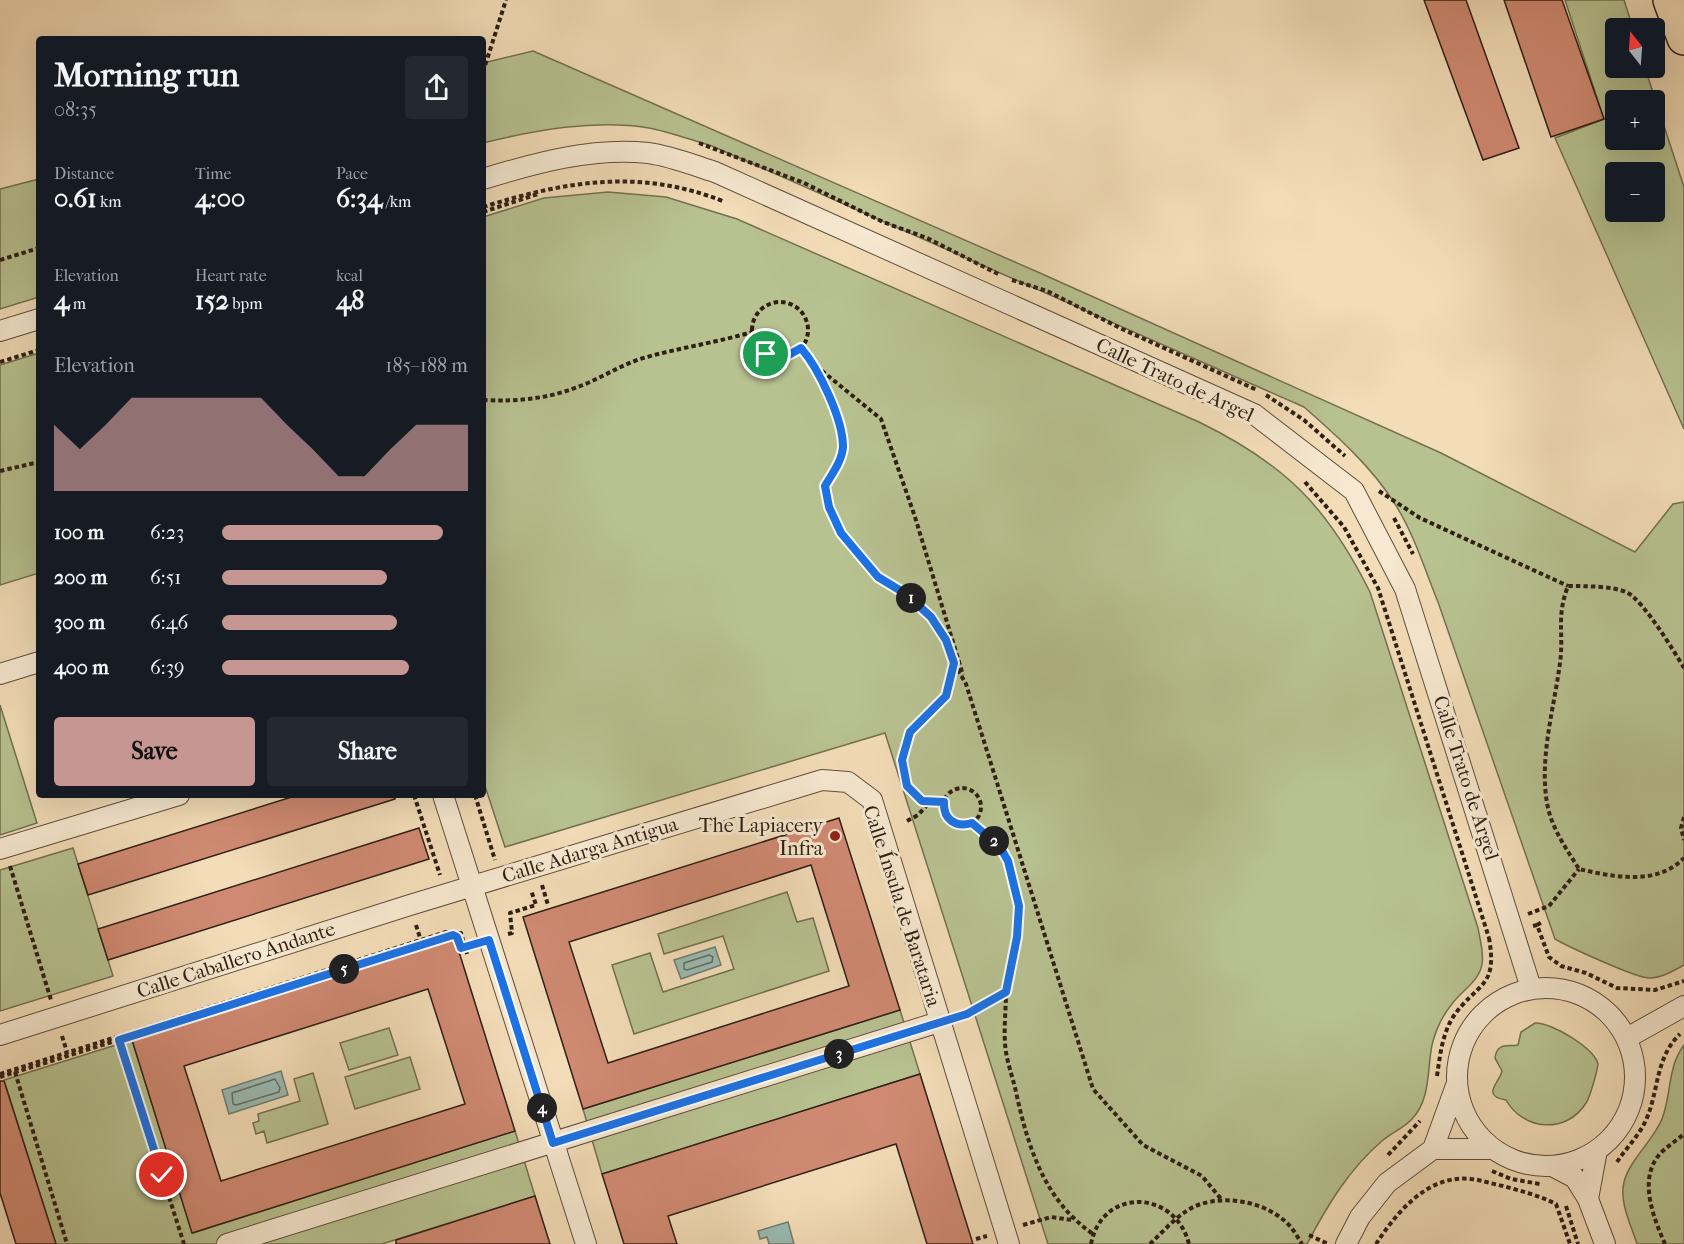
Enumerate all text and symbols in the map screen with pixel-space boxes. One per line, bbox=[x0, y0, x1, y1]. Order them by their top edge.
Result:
north arrow bbox=[1605, 18, 1665, 78]
map controls bbox=[1605, 18, 1665, 222]
text: Morning run bbox=[54, 56, 239, 95]
button: share bbox=[405, 56, 468, 119]
button: + bbox=[1605, 90, 1665, 150]
text: 08:35 bbox=[54, 98, 97, 121]
button: − bbox=[1605, 162, 1665, 222]
text: Distance bbox=[54, 164, 114, 183]
text: Time bbox=[195, 164, 231, 183]
text: Pace bbox=[336, 164, 368, 183]
text: 0.61 bbox=[54, 183, 97, 214]
text: 4:00 bbox=[195, 183, 245, 214]
text: 6:34 bbox=[336, 183, 382, 214]
text: km bbox=[97, 192, 122, 211]
text: /km bbox=[382, 192, 411, 211]
text: Elevation bbox=[54, 266, 119, 285]
text: Heart rate bbox=[195, 266, 267, 285]
text: kcal bbox=[336, 266, 363, 285]
text: 4 bbox=[54, 285, 69, 316]
text: 152 bbox=[195, 285, 229, 316]
text: 48 bbox=[336, 285, 364, 316]
text: m bbox=[69, 294, 86, 313]
text: bpm bbox=[229, 294, 263, 313]
pin bbox=[740, 328, 791, 379]
street label: Calle Trato de Argel bbox=[1092, 333, 1258, 427]
icon: arrive bbox=[749, 337, 782, 370]
text: Elevation bbox=[54, 354, 135, 377]
text: 185–188 m bbox=[385, 354, 468, 377]
text: 100 m bbox=[54, 521, 104, 544]
text: 6:23 bbox=[150, 521, 184, 544]
text: 200 m bbox=[54, 566, 107, 589]
text: 6:51 bbox=[150, 566, 181, 589]
pin: 1 bbox=[896, 583, 926, 613]
text: 1 bbox=[908, 588, 914, 607]
text: 300 m bbox=[54, 611, 105, 634]
text: 6:46 bbox=[150, 611, 188, 634]
text: 400 m bbox=[54, 656, 109, 679]
text: 6:39 bbox=[150, 656, 184, 679]
street label: Calle Trato de Argel bbox=[1429, 693, 1504, 864]
button: Save bbox=[54, 717, 255, 786]
button: Share bbox=[267, 717, 468, 786]
street label: Calle Ínsula de Barataria bbox=[859, 802, 947, 1010]
street label: Calle Adarga Antigua bbox=[499, 812, 681, 888]
place label: The Lapiacery Infra bbox=[699, 814, 824, 860]
pin: 2 bbox=[979, 826, 1009, 856]
marker: The Lapiacery Infra bbox=[828, 829, 842, 843]
text: 2 bbox=[990, 831, 998, 850]
street label: Calle Caballero Andante bbox=[134, 917, 338, 1003]
pin: 5 bbox=[329, 954, 359, 984]
text: 5 bbox=[341, 959, 347, 978]
pin: 3 bbox=[824, 1039, 854, 1069]
text: 3 bbox=[836, 1044, 842, 1063]
pin: 4 bbox=[527, 1093, 557, 1123]
text: 4 bbox=[537, 1098, 547, 1117]
pin bbox=[136, 1149, 187, 1200]
icon: check bbox=[145, 1158, 178, 1191]

